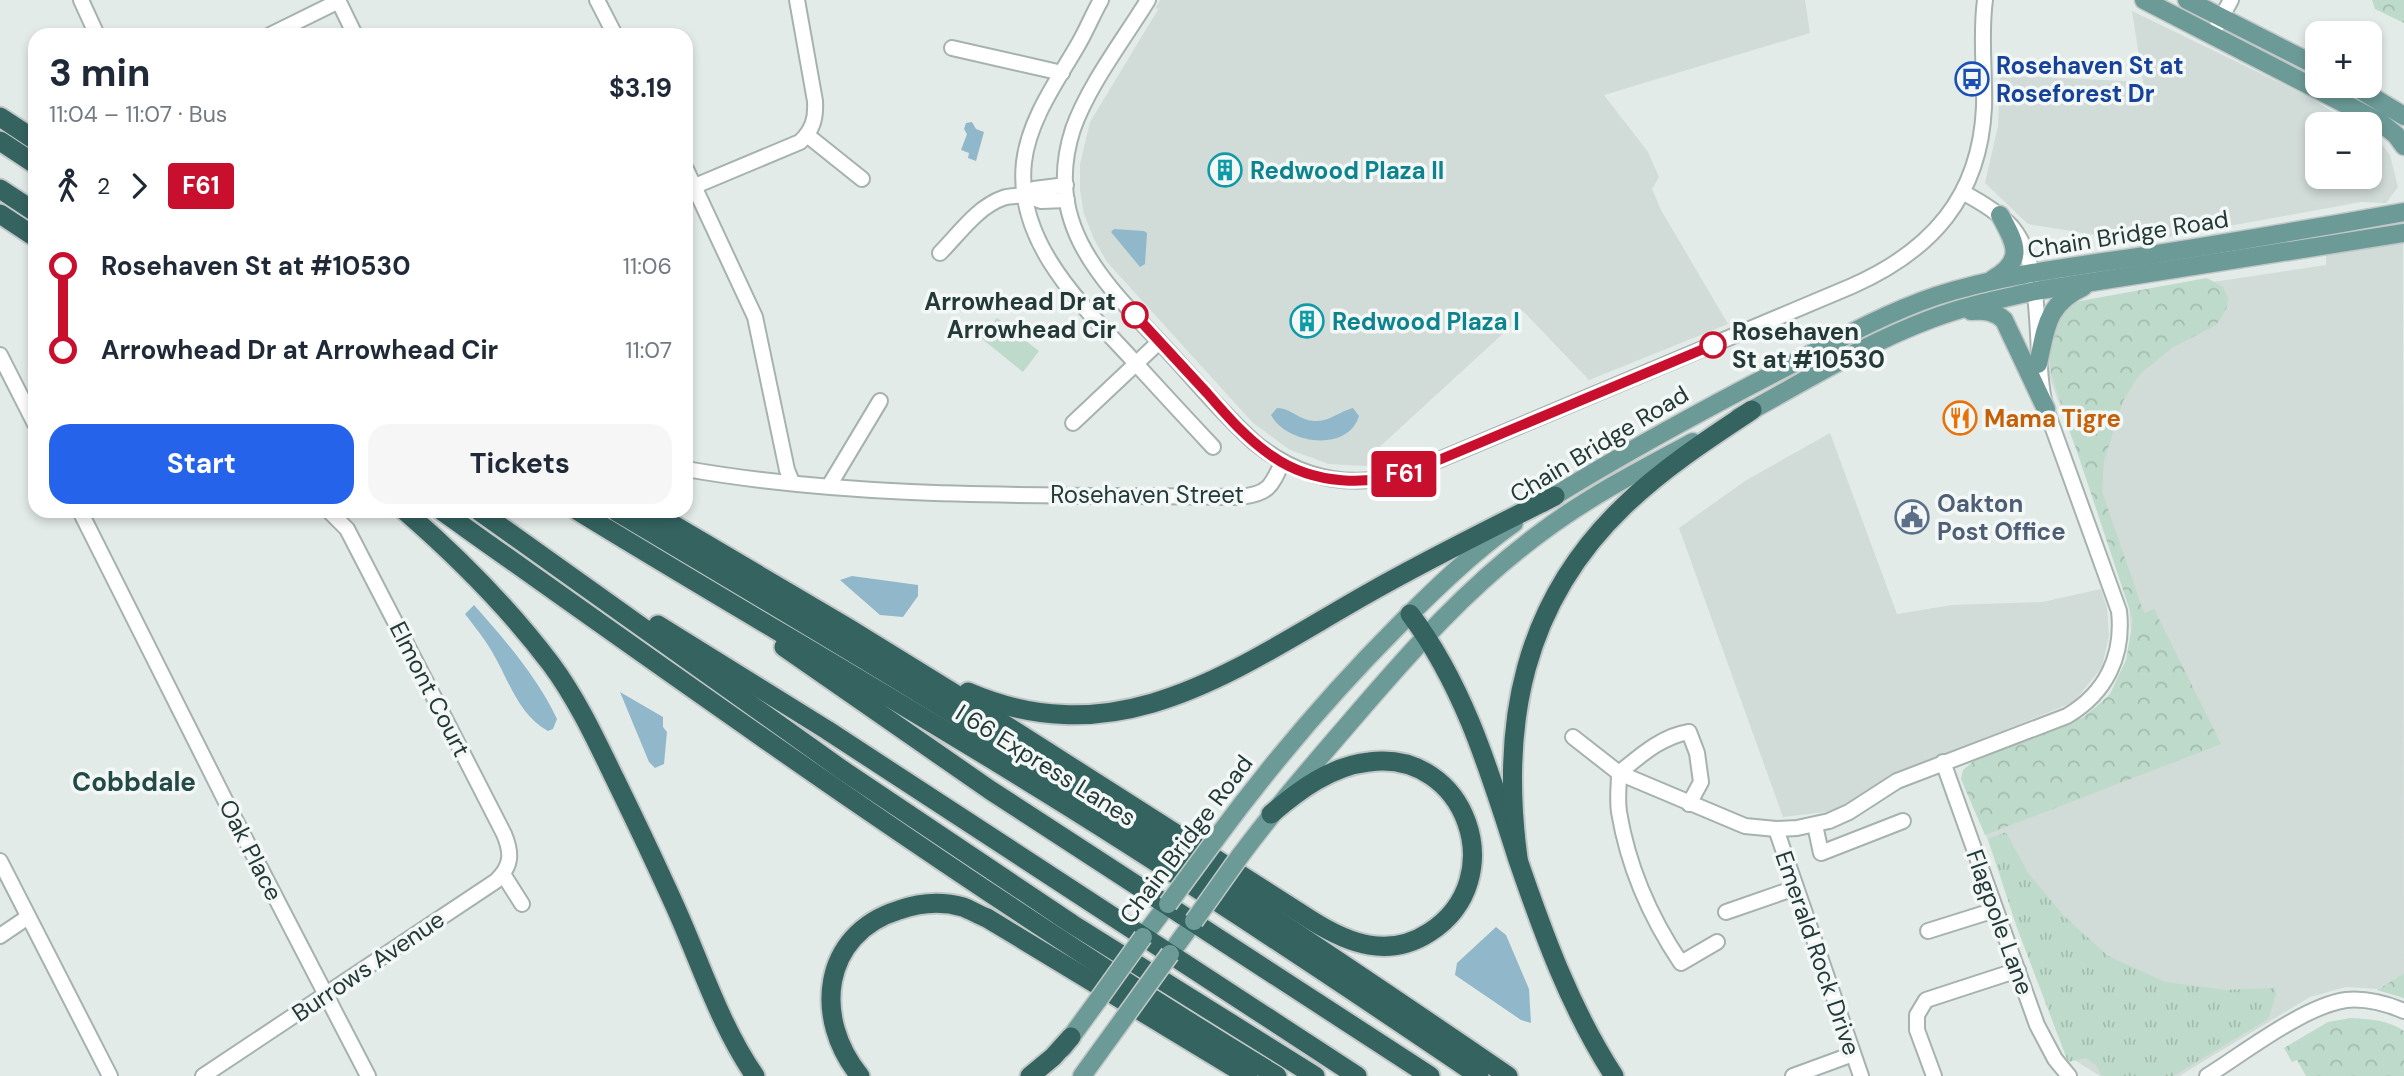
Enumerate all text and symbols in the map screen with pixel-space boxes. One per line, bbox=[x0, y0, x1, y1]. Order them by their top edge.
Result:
map controls bbox=[2305, 21, 2382, 189]
button: + bbox=[2305, 21, 2382, 98]
text: 3 min bbox=[49, 48, 150, 98]
place label: Rosehaven St at Roseforest Dr bbox=[1996, 50, 2184, 109]
bus stop icon: Rosehaven St at Roseforest Dr bbox=[1953, 60, 1991, 98]
text: $3.19 bbox=[609, 71, 672, 105]
text: 11:04 – 11:07 · Bus bbox=[49, 99, 227, 129]
button: − bbox=[2305, 112, 2382, 189]
building icon: Redwood Plaza II bbox=[1206, 151, 1244, 189]
place label: Redwood Plaza II bbox=[1250, 155, 1444, 186]
icon: walk bbox=[49, 167, 87, 205]
icon: forward bbox=[120, 167, 158, 205]
text: F61 bbox=[182, 170, 220, 201]
text: 2 bbox=[97, 171, 110, 201]
street label: Chain Bridge Road bbox=[2025, 203, 2231, 265]
text: Rosehaven St at #10530 bbox=[101, 249, 411, 283]
text: 11:06 bbox=[623, 251, 672, 281]
place label: Arrowhead Dr at Arrowhead Cir bbox=[924, 286, 1116, 345]
marker: Arrowhead Dr at Arrowhead Cir bbox=[1122, 302, 1148, 328]
building icon: Redwood Plaza I bbox=[1288, 302, 1326, 340]
place label: Redwood Plaza I bbox=[1332, 306, 1520, 337]
place label: Rosehaven St at #10530 bbox=[1732, 316, 1885, 375]
marker: Rosehaven St at #10530 bbox=[1700, 332, 1726, 358]
text: Arrowhead Dr at Arrowhead Cir bbox=[101, 333, 498, 367]
text: 11:07 bbox=[625, 335, 672, 365]
street label: Chain Bridge Road bbox=[1504, 378, 1694, 510]
restaurant icon: Mama Tigre bbox=[1941, 399, 1979, 437]
place label: Mama Tigre bbox=[1984, 403, 2121, 434]
button: Start bbox=[49, 424, 354, 504]
button: Tickets bbox=[368, 424, 672, 504]
line badge: F61 bbox=[1364, 451, 1444, 497]
text: F61 bbox=[1385, 458, 1423, 489]
street label: Rosehaven Street bbox=[1050, 479, 1244, 510]
place label: Oakton Post Office bbox=[1937, 488, 2066, 547]
public building icon: Oakton Post Office bbox=[1893, 498, 1931, 536]
street label: Elmont Court bbox=[383, 616, 477, 762]
street label: I 66 Express Lanes bbox=[950, 697, 1142, 833]
street label: Chain Bridge Road bbox=[1113, 749, 1259, 929]
district label: Cobbdale bbox=[72, 765, 196, 799]
street label: Oak Place bbox=[212, 794, 290, 906]
street label: Flagpole Lane bbox=[1959, 845, 2041, 999]
street label: Emerald Rock Drive bbox=[1768, 847, 1868, 1059]
street label: Burrows Avenue bbox=[286, 903, 450, 1029]

